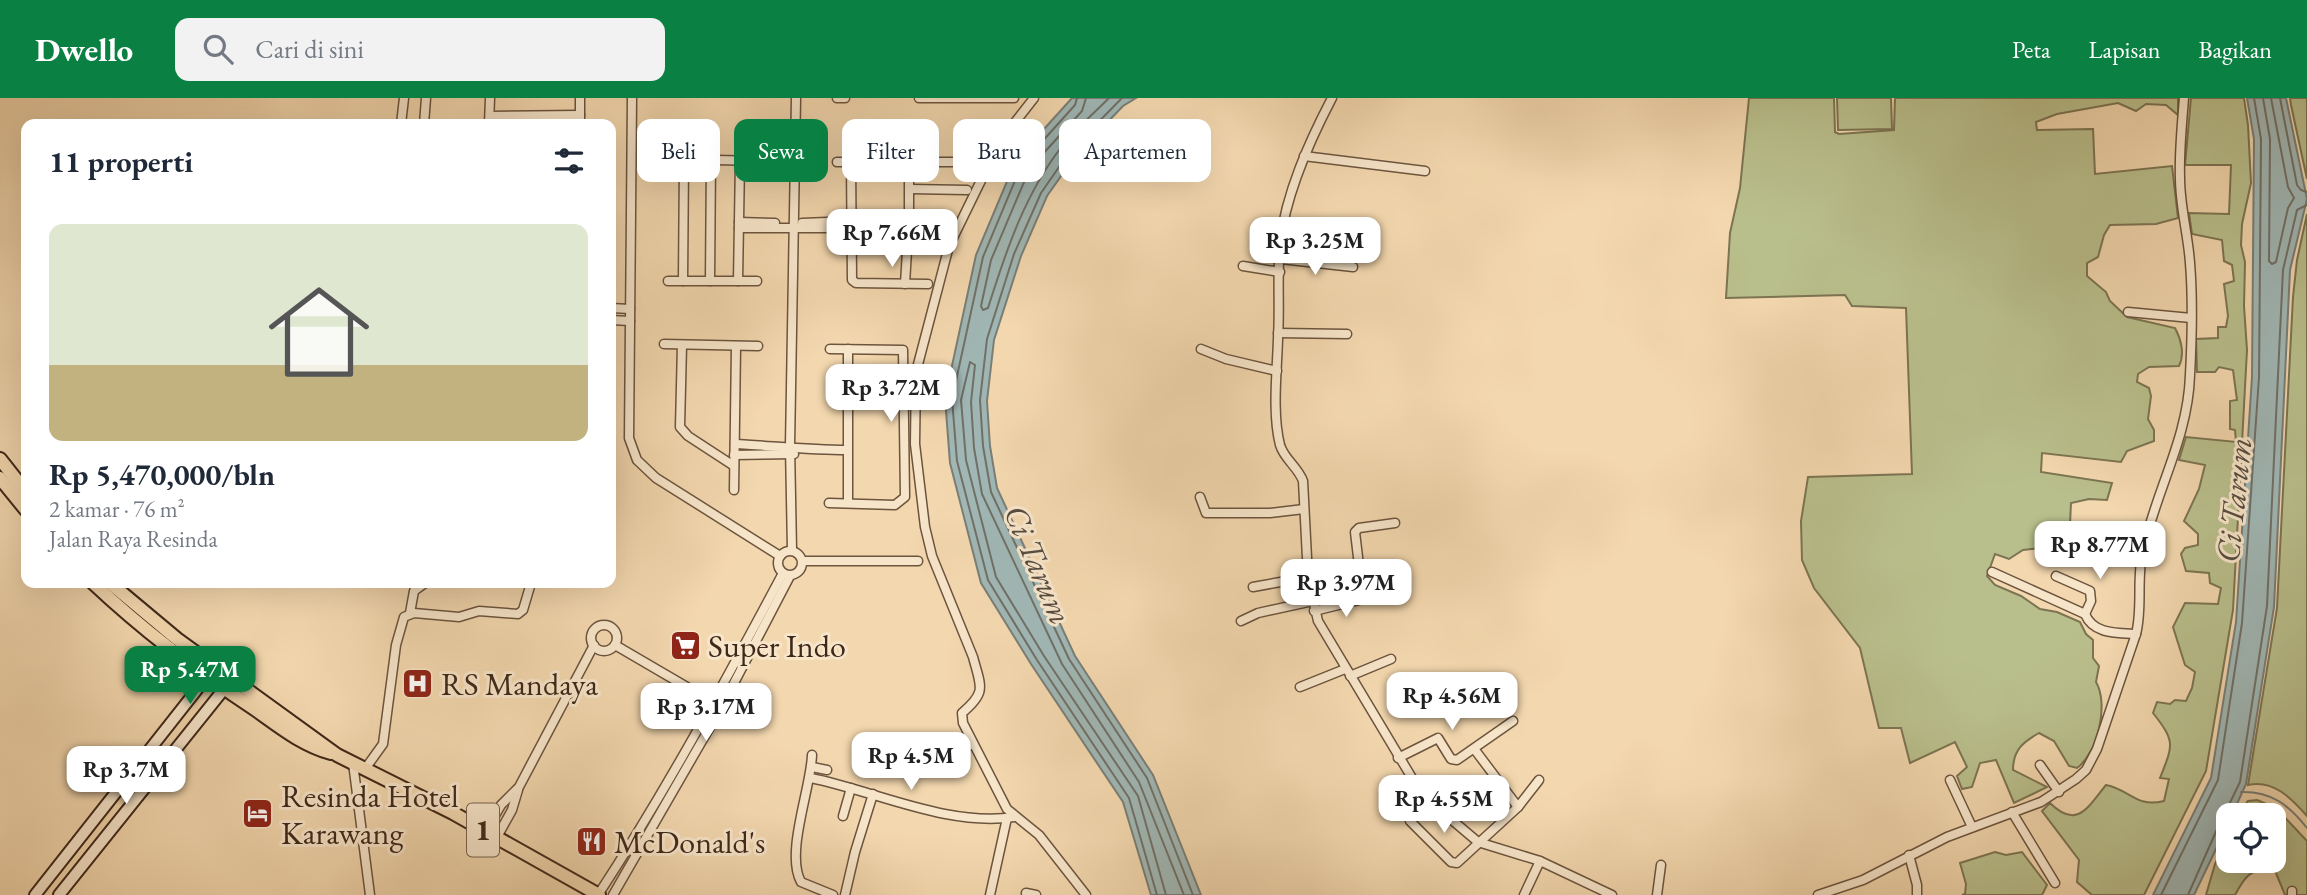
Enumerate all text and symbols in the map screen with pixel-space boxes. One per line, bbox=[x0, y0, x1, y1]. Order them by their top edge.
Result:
search box bbox=[175, 18, 665, 81]
text: Dwello bbox=[35, 28, 133, 71]
icon: search bbox=[199, 30, 237, 68]
text: Cari di sini bbox=[255, 32, 364, 66]
text: Peta bbox=[2012, 34, 2051, 65]
text: Lapisan bbox=[2089, 34, 2161, 65]
text: Bagikan bbox=[2199, 34, 2272, 65]
chip: Beli bbox=[637, 119, 720, 182]
chip: Sewa bbox=[734, 119, 828, 182]
chip: Filter bbox=[842, 119, 939, 182]
chip: Baru bbox=[953, 119, 1045, 182]
chip: Apartemen bbox=[1059, 119, 1211, 182]
text: 11 properti bbox=[49, 142, 193, 181]
icon: filters bbox=[550, 142, 588, 180]
pin: Rp 7.66M bbox=[820, 209, 964, 269]
text: Rp 7.66M bbox=[843, 217, 941, 247]
pin: Rp 3.25M bbox=[1243, 218, 1387, 277]
text: Rp 3.25M bbox=[1266, 225, 1364, 255]
icon: home bbox=[256, 269, 382, 395]
pin: Rp 3.72M bbox=[819, 364, 963, 424]
text: Rp 3.72M bbox=[842, 372, 940, 402]
water label: Ci Tarum bbox=[2206, 435, 2261, 565]
text: Rp 5,470,000/bln bbox=[49, 455, 275, 494]
text: 2 kamar · 76 m² bbox=[49, 494, 185, 524]
water label: Ci Tarum bbox=[994, 498, 1083, 630]
pin: Rp 8.77M bbox=[2028, 522, 2172, 581]
text: Jalan Raya Resinda bbox=[49, 524, 218, 554]
text: Rp 8.77M bbox=[2051, 529, 2149, 559]
pin: Rp 3.97M bbox=[1274, 560, 1418, 619]
text: Rp 3.97M bbox=[1297, 567, 1395, 597]
place label: Super Indo bbox=[708, 625, 846, 667]
supermarket icon: Super Indo bbox=[668, 629, 702, 663]
pin: Rp 5.47M bbox=[118, 646, 262, 706]
text: Rp 5.47M bbox=[141, 654, 239, 684]
place label: RS Mandaya bbox=[441, 663, 598, 705]
hospital icon: RS Mandaya bbox=[401, 667, 435, 701]
pin: Rp 4.56M bbox=[1380, 672, 1524, 732]
text: Rp 4.56M bbox=[1403, 680, 1501, 710]
pin: Rp 3.17M bbox=[634, 684, 778, 743]
text: Rp 3.17M bbox=[657, 691, 755, 721]
pin: Rp 4.5M bbox=[846, 732, 976, 792]
text: Rp 4.5M bbox=[868, 740, 954, 770]
pin: Rp 3.7M bbox=[61, 746, 191, 806]
text: Rp 3.7M bbox=[83, 754, 169, 784]
place label: Resinda Hotel Karawang bbox=[281, 775, 459, 854]
pin: Rp 4.55M bbox=[1372, 776, 1516, 835]
text: Rp 4.55M bbox=[1395, 783, 1493, 813]
hotel icon: Resinda Hotel Karawang bbox=[241, 797, 275, 831]
map controls bbox=[2216, 803, 2286, 873]
button: locate bbox=[2216, 803, 2286, 873]
road number: 1 bbox=[467, 804, 499, 856]
place label: McDonald's bbox=[614, 821, 765, 863]
restaurant icon: McDonald's bbox=[574, 825, 608, 859]

